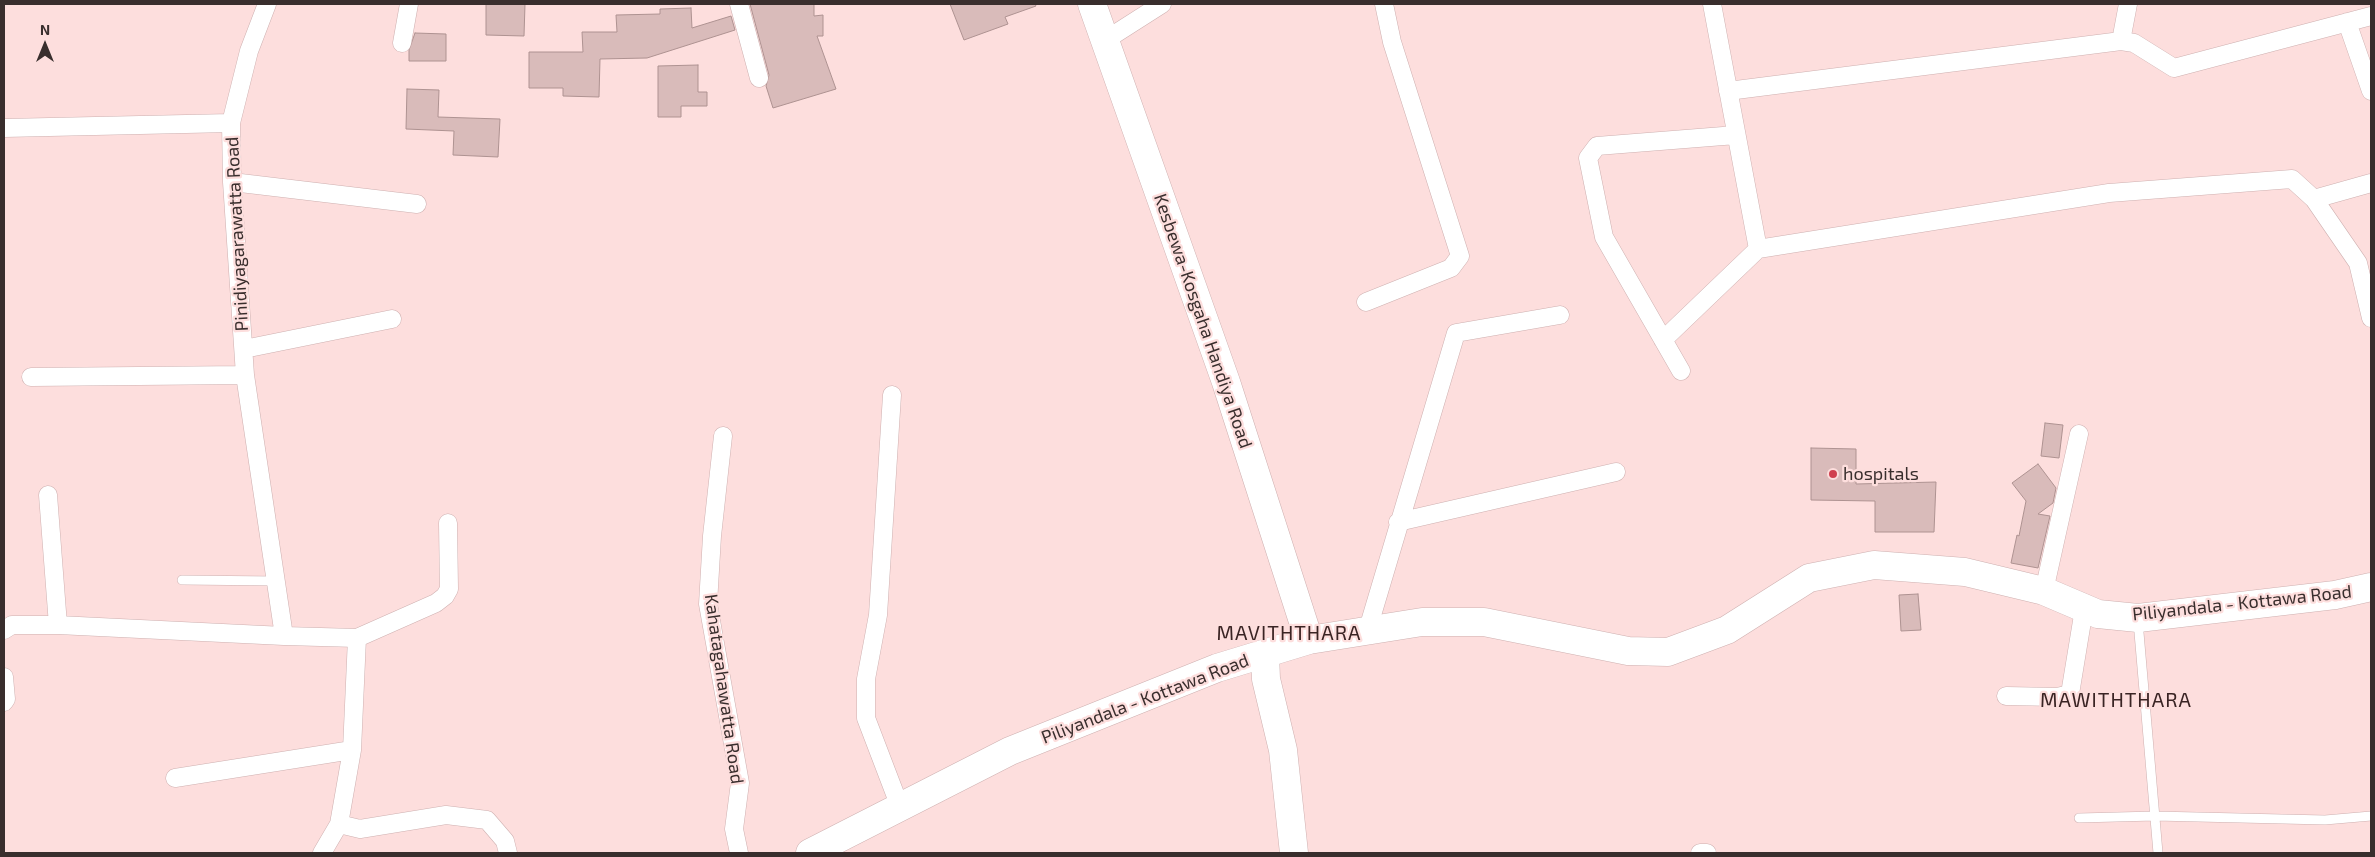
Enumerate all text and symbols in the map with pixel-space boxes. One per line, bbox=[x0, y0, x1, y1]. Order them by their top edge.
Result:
north arrow bbox=[20, 20, 70, 70]
text: N bbox=[40, 21, 50, 38]
street label: Pinidiyagarawatta Road bbox=[221, 136, 253, 332]
street label: Kesbewa-Kosgaha Handiya Road bbox=[1149, 191, 1257, 451]
place label: hospitals bbox=[1843, 463, 1919, 485]
marker: hospitals bbox=[1827, 468, 1839, 480]
street label: Piliyandala - Kottawa Road bbox=[2131, 581, 2353, 625]
street label: Kahatagahawatta Road bbox=[700, 593, 748, 785]
district label: MAVITHTHARA bbox=[1215, 621, 1363, 645]
street label: Piliyandala - Kottawa Road bbox=[1038, 649, 1252, 749]
district label: MAWITHTHARA bbox=[2039, 688, 2193, 712]

